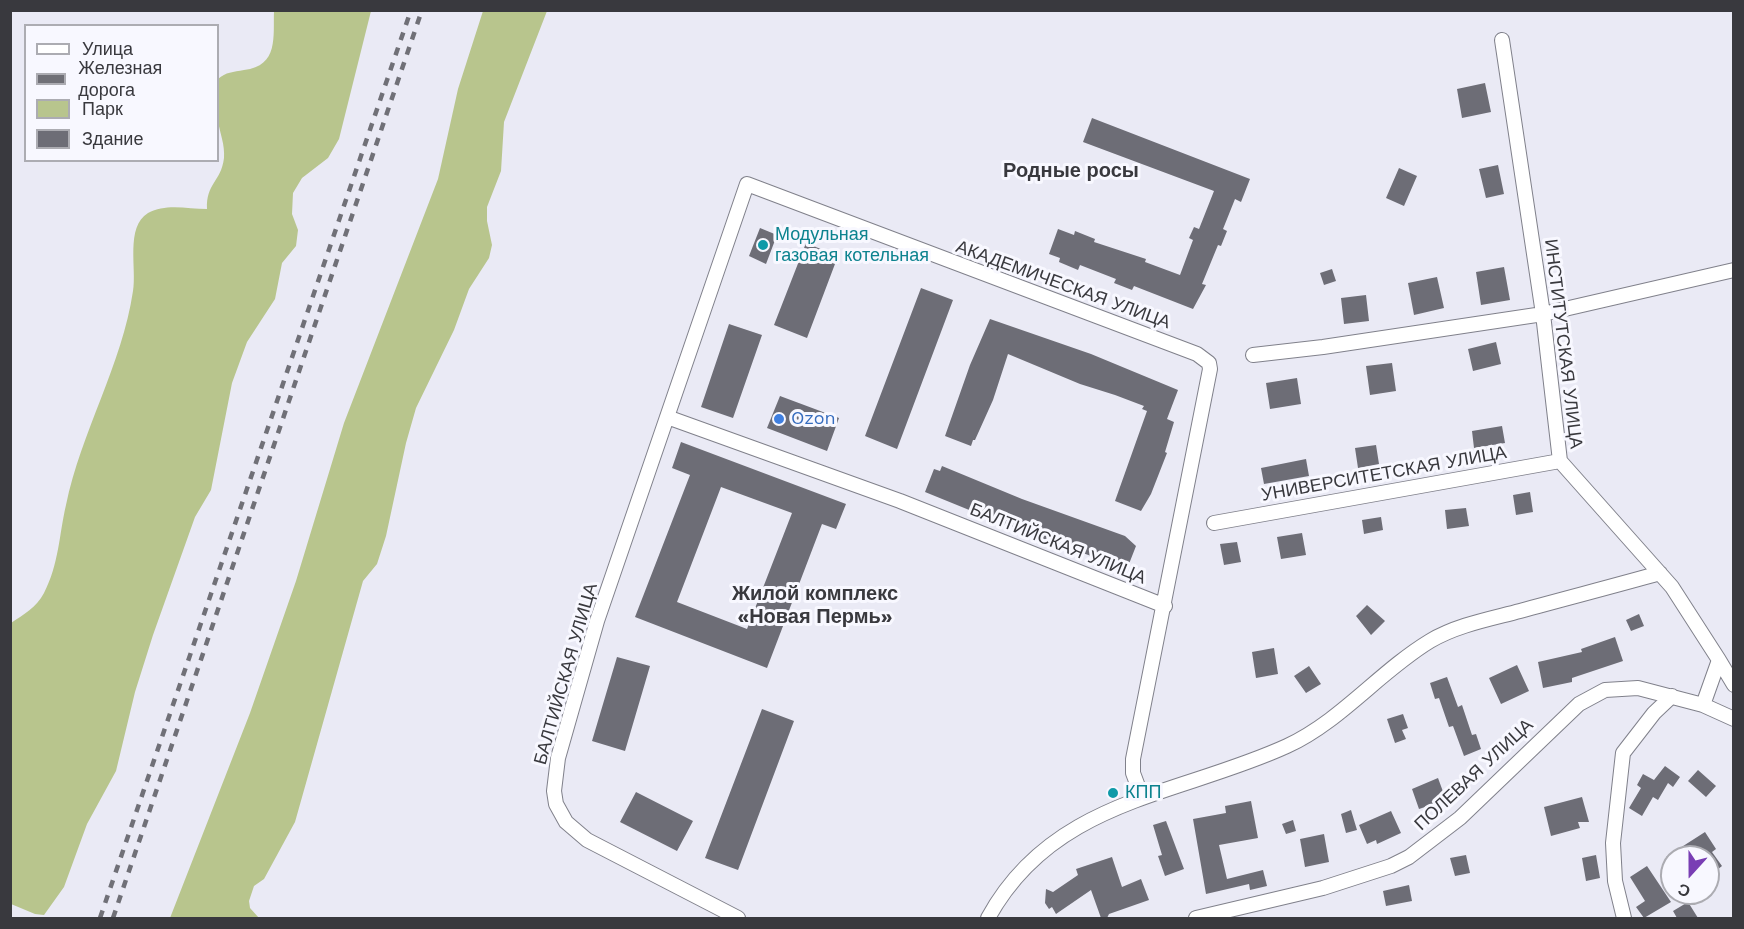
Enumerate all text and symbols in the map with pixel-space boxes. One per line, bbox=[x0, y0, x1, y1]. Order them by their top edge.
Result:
legend bbox=[24, 24, 219, 162]
text: Улица bbox=[82, 38, 133, 59]
text: Железная дорога bbox=[78, 57, 162, 100]
text: Парк bbox=[82, 98, 123, 119]
text: Здание bbox=[82, 128, 143, 149]
district label: Родные росы bbox=[1003, 159, 1139, 183]
place label: Модульная газовая котельная bbox=[775, 224, 929, 266]
street label: АКАДЕМИЧЕСКАЯ УЛИЦА bbox=[953, 236, 1173, 334]
marker: Модульная газовая котельная bbox=[756, 238, 770, 252]
street label: ИНСТИТУТСКАЯ УЛИЦА bbox=[1539, 238, 1587, 450]
place label: Ozon bbox=[791, 408, 836, 430]
marker: Ozon bbox=[772, 412, 786, 426]
street label: УНИВЕРСИТЕТСКАЯ УЛИЦА bbox=[1260, 442, 1508, 506]
street label: БАЛТИЙСКАЯ УЛИЦА bbox=[967, 499, 1149, 589]
street label: БАЛТИЙСКАЯ УЛИЦА bbox=[530, 581, 602, 767]
district label: Жилой комплекс «Новая Пермь» bbox=[732, 582, 898, 629]
street label: ПОЛЕВАЯ УЛИЦА bbox=[1410, 715, 1538, 835]
place label: КПП bbox=[1125, 782, 1161, 804]
marker: КПП bbox=[1106, 786, 1120, 800]
north arrow bbox=[1660, 845, 1720, 905]
text: С bbox=[1675, 879, 1693, 901]

